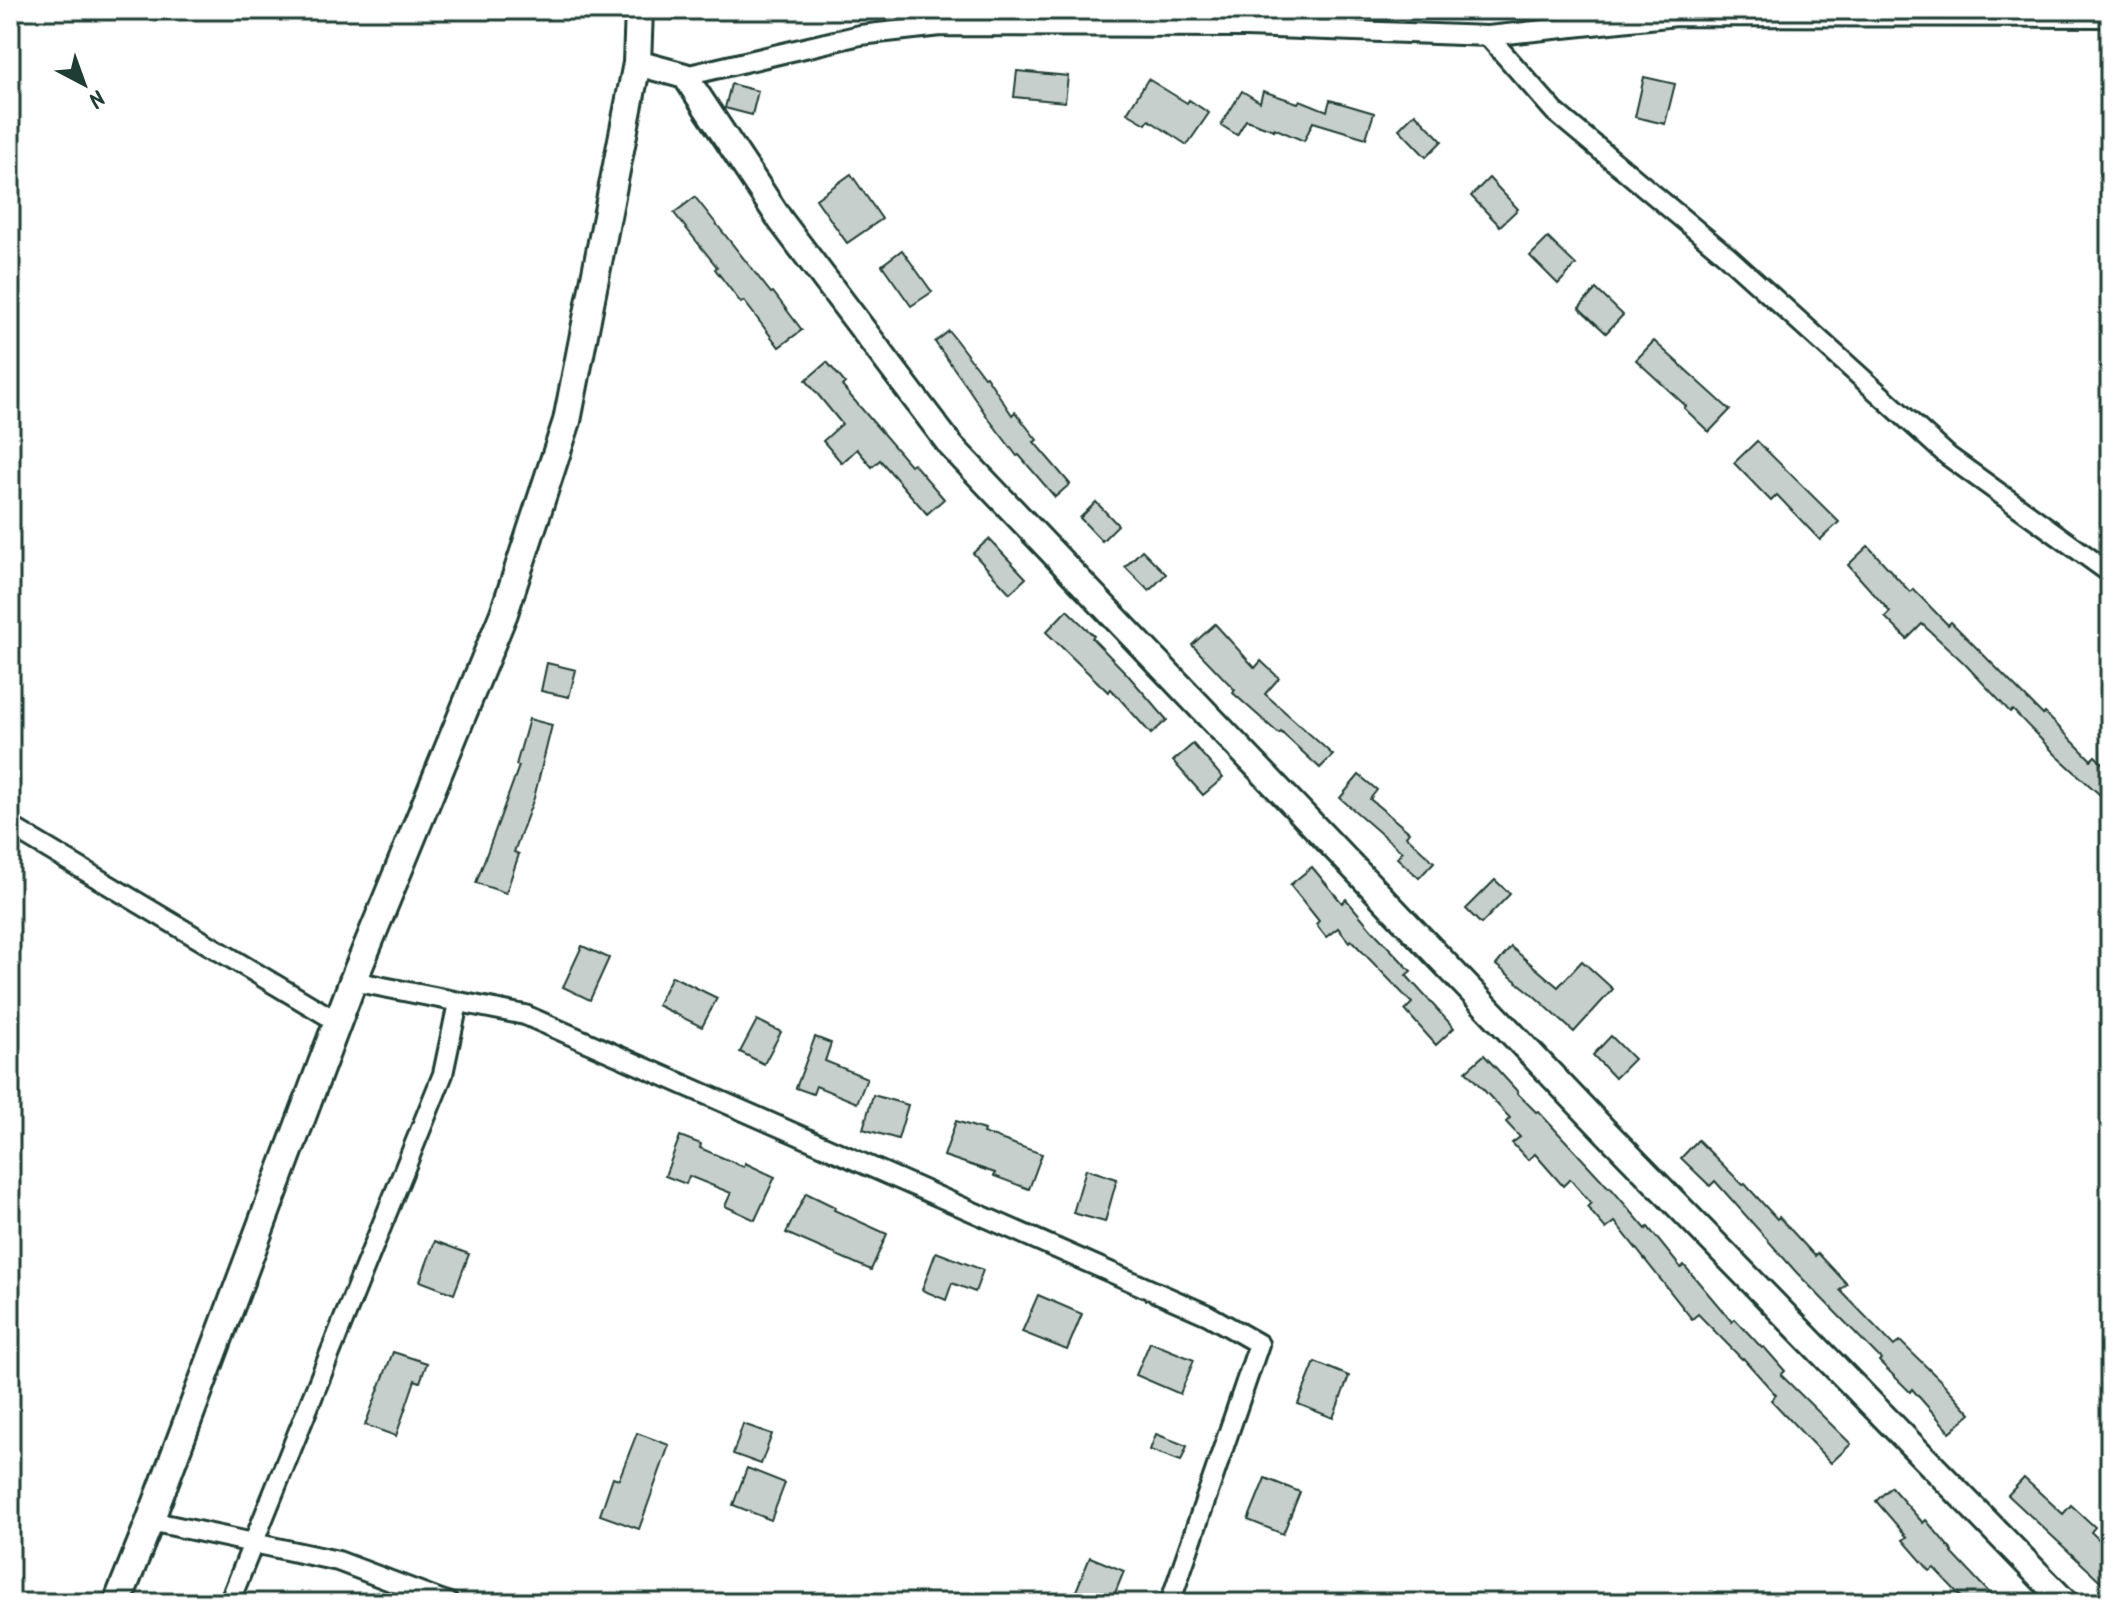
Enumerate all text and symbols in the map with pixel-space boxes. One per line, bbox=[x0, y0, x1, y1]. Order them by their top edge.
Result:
north arrow bbox=[44, 44, 124, 124]
text: N bbox=[79, 79, 112, 115]

